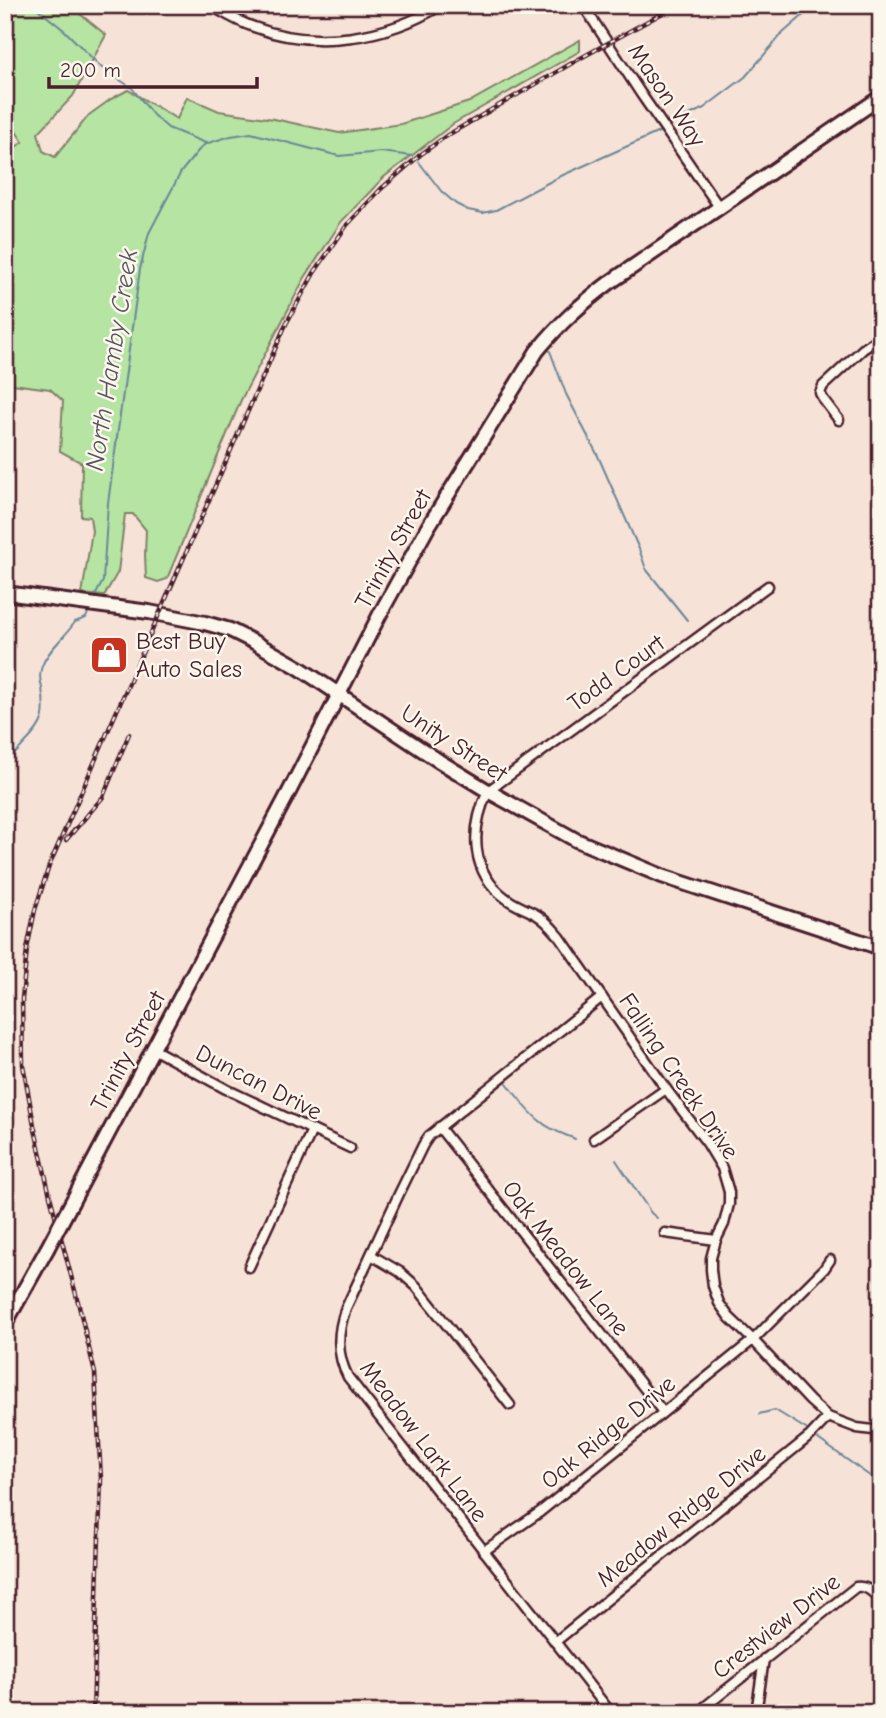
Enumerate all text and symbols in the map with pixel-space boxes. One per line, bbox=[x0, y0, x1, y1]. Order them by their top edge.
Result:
street label: Mason Way bbox=[622, 38, 712, 152]
scale bar bbox=[49, 46, 257, 90]
text: 200 m bbox=[60, 58, 121, 82]
water label: North Hamby Creek bbox=[80, 247, 144, 473]
street label: Trinity Street bbox=[349, 484, 438, 613]
place label: Best Buy Auto Sales bbox=[136, 627, 242, 683]
street label: Todd Court bbox=[562, 628, 671, 717]
shop icon: Best Buy Auto Sales bbox=[88, 634, 130, 676]
street label: Unity Street bbox=[396, 698, 513, 788]
street label: Trinity Street bbox=[85, 985, 172, 1116]
street label: Falling Creek Drive bbox=[613, 988, 745, 1164]
street label: Duncan Drive bbox=[191, 1038, 327, 1126]
street label: Oak Meadow Lane bbox=[497, 1175, 635, 1341]
street label: Meadow Lark Lane bbox=[354, 1355, 494, 1527]
street label: Oak Ridge Drive bbox=[535, 1369, 681, 1495]
street label: Meadow Ridge Drive bbox=[591, 1439, 771, 1593]
street label: Crestview Drive bbox=[707, 1567, 845, 1685]

